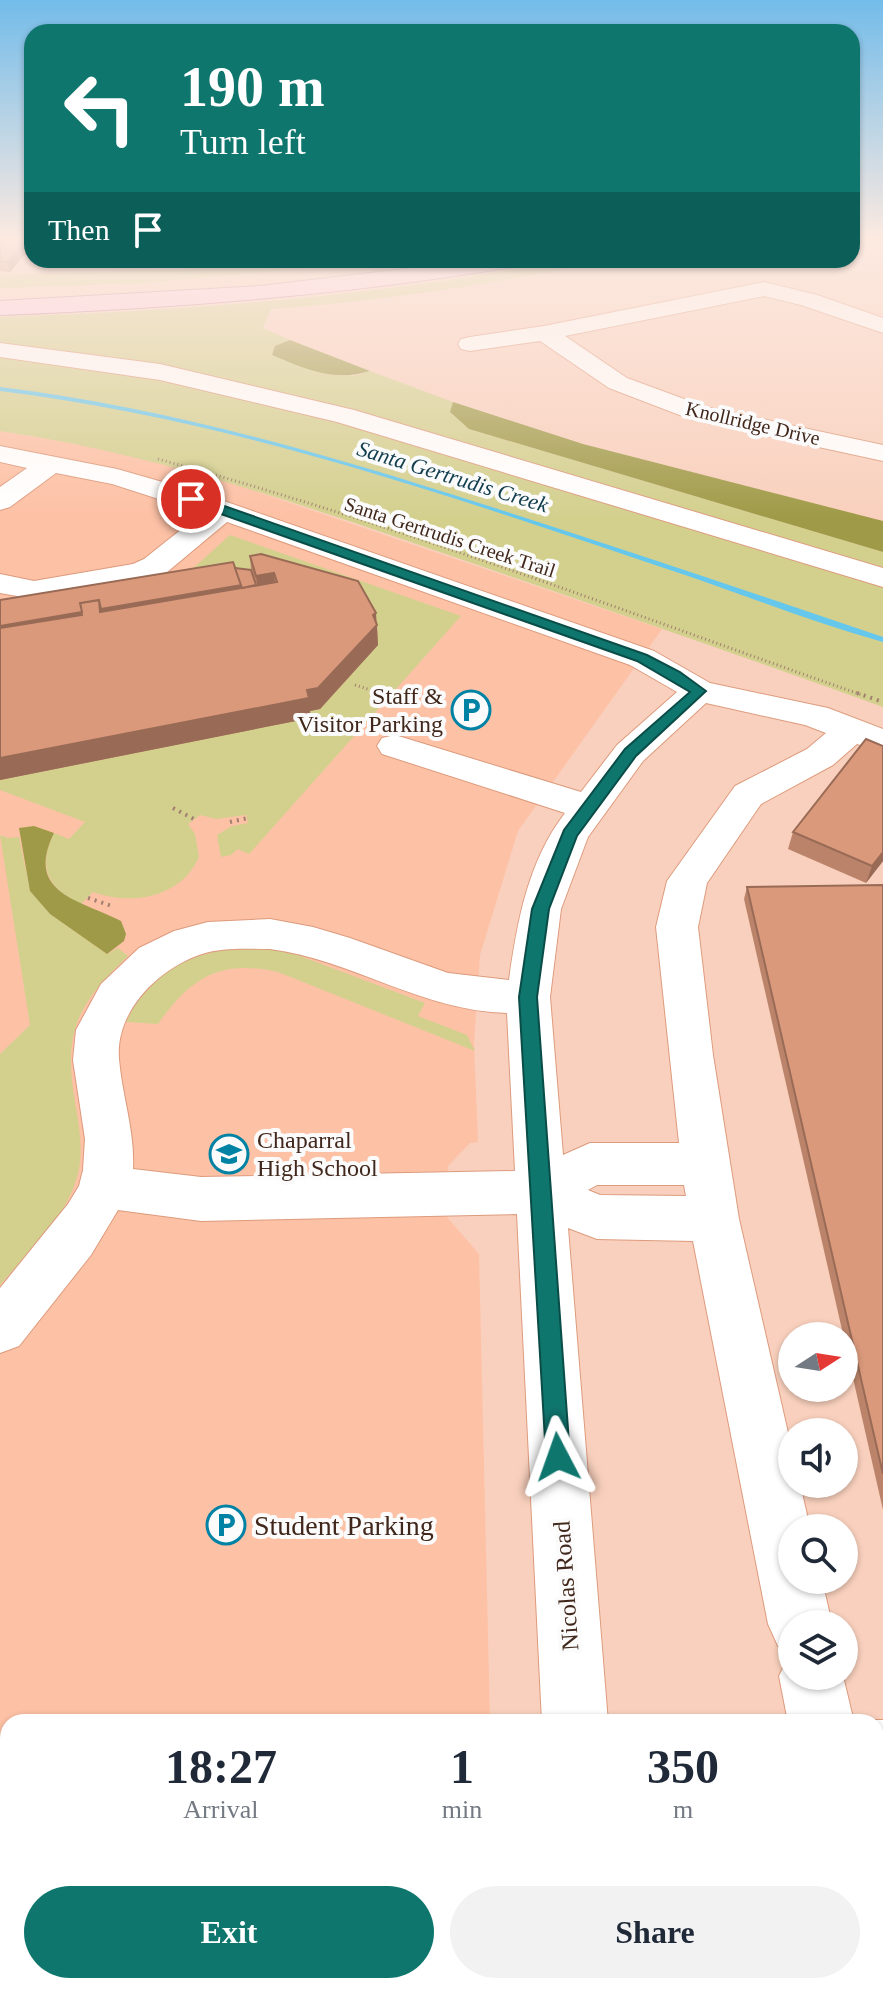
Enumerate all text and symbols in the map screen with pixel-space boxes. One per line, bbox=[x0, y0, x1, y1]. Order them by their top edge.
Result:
icon: left bbox=[48, 56, 152, 160]
text: 190 m bbox=[180, 56, 325, 118]
text: Turn left bbox=[180, 122, 306, 162]
icon: arrive bbox=[126, 208, 170, 252]
text: Then bbox=[48, 213, 110, 246]
street label: Knollridge Drive bbox=[683, 397, 822, 450]
water label: Santa Gertrudis Creek bbox=[354, 436, 553, 518]
pin bbox=[157, 465, 225, 533]
icon: arrive bbox=[169, 477, 213, 521]
street label: Santa Gertrudis Creek Trail bbox=[342, 492, 559, 582]
place label: Staff & Visitor Parking bbox=[297, 683, 443, 737]
parking icon: Staff & Visitor Parking bbox=[450, 689, 492, 731]
place label: Chaparral High School bbox=[257, 1127, 378, 1181]
school or university icon: Chaparral High School bbox=[208, 1133, 250, 1175]
north arrow bbox=[778, 1322, 858, 1402]
map controls bbox=[778, 1322, 858, 1690]
position arrow bbox=[516, 1415, 600, 1499]
button: sound bbox=[778, 1418, 858, 1498]
parking icon: Student Parking bbox=[205, 1504, 247, 1546]
place label: Student Parking bbox=[254, 1510, 434, 1541]
button: search bbox=[778, 1514, 858, 1594]
street label: Nicolas Road bbox=[548, 1520, 584, 1652]
button: layers bbox=[778, 1610, 858, 1690]
text: 18:27 bbox=[165, 1740, 277, 1793]
text: 1 bbox=[450, 1740, 474, 1793]
text: 350 bbox=[647, 1740, 719, 1793]
text: Arrival bbox=[183, 1795, 258, 1824]
text: min bbox=[442, 1795, 482, 1824]
text: m bbox=[673, 1795, 693, 1824]
button: Exit bbox=[24, 1886, 434, 1978]
button: Share bbox=[450, 1886, 860, 1978]

